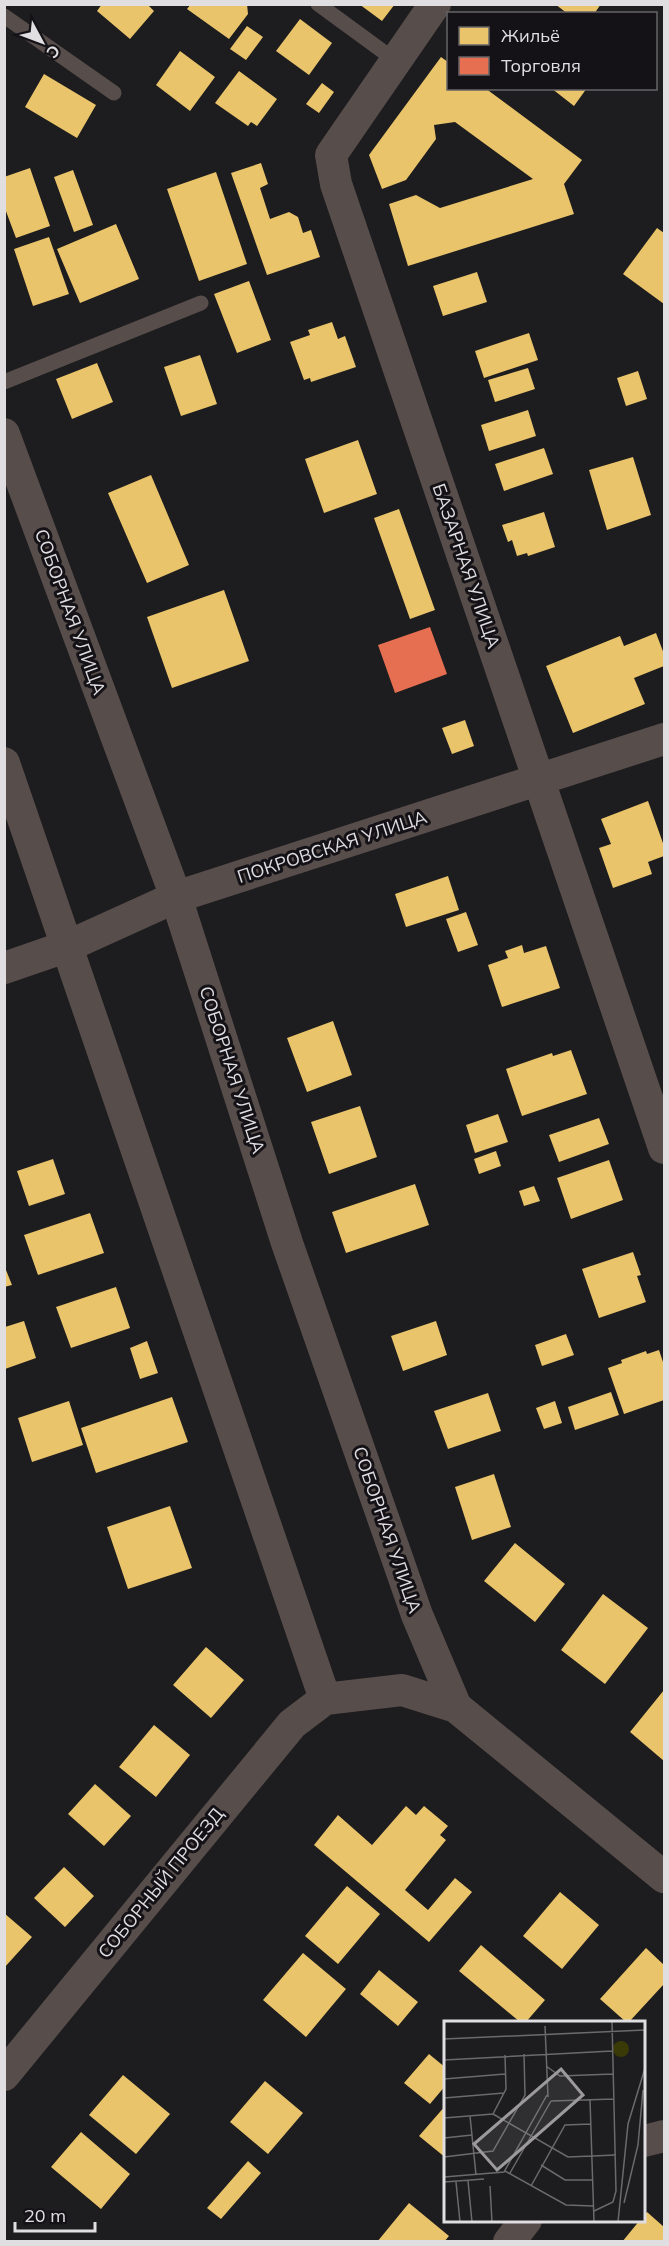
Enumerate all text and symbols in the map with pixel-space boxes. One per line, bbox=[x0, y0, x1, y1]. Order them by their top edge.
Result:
north arrow bbox=[12, 12, 72, 72]
legend bbox=[447, 12, 657, 90]
text: Жильё bbox=[501, 24, 560, 47]
text: С bbox=[42, 41, 64, 63]
text: Торговля bbox=[501, 54, 581, 77]
street label: БАЗАРНАЯ УЛИЦА bbox=[427, 480, 505, 651]
street label: СОБОРНАЯ УЛИЦА bbox=[30, 526, 111, 698]
street label: ПОКРОВСКАЯ УЛИЦА bbox=[234, 805, 430, 888]
street label: СОБОРНАЯ УЛИЦА bbox=[195, 983, 270, 1156]
street label: СОБОРНАЯ УЛИЦА bbox=[348, 1444, 427, 1616]
street label: СОБОРНЫЙ ПРОЕЗД bbox=[93, 1802, 229, 1963]
inset map bbox=[444, 2021, 645, 2222]
scale bar bbox=[15, 2195, 94, 2233]
text: 20 m bbox=[24, 2204, 66, 2227]

